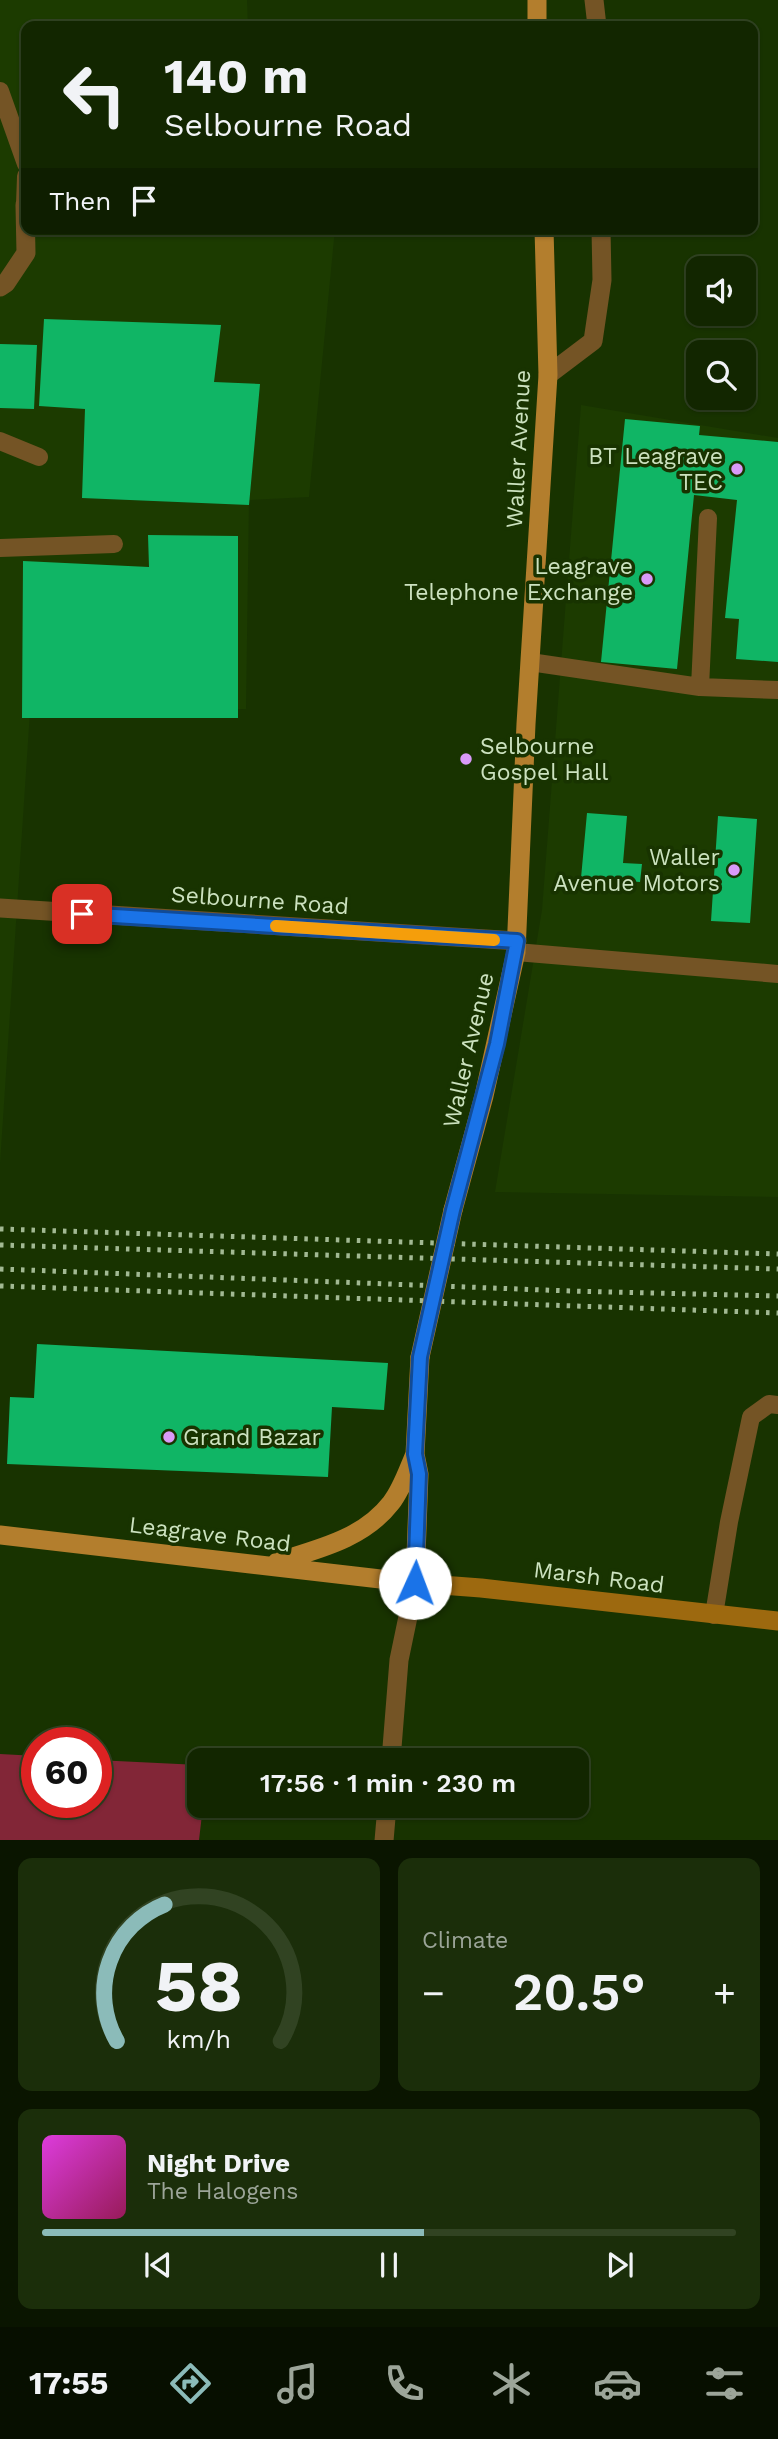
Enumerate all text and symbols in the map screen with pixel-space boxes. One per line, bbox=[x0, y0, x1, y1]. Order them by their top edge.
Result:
text: 140 m bbox=[164, 47, 308, 105]
icon: left bbox=[49, 49, 140, 140]
text: Selbourne Road bbox=[164, 106, 412, 144]
icon: arrive bbox=[125, 182, 163, 220]
text: Then bbox=[49, 186, 111, 216]
map controls bbox=[686, 256, 756, 410]
button: sound bbox=[686, 256, 756, 326]
button: search bbox=[686, 340, 756, 410]
street label: Waller Avenue bbox=[501, 369, 536, 529]
place label: BT Leagrave TEC bbox=[588, 443, 723, 496]
marker: BT Leagrave TEC bbox=[729, 461, 745, 477]
place label: Leagrave Telephone Exchange bbox=[404, 553, 633, 606]
marker: Leagrave Telephone Exchange bbox=[639, 571, 655, 587]
place label: Selbourne Gospel Hall bbox=[480, 733, 608, 786]
marker: Selbourne Gospel Hall bbox=[458, 751, 474, 767]
place label: Waller Avenue Motors bbox=[553, 844, 720, 897]
marker: Waller Avenue Motors bbox=[726, 862, 742, 878]
street label: Selbourne Road bbox=[170, 881, 350, 920]
pin bbox=[52, 884, 112, 944]
icon: arrive bbox=[63, 895, 101, 933]
street label: Waller Avenue bbox=[437, 970, 499, 1130]
place label: Grand Bazar bbox=[183, 1424, 321, 1451]
marker: Grand Bazar bbox=[161, 1429, 177, 1445]
street label: Leagrave Road bbox=[127, 1511, 292, 1558]
position arrow bbox=[378, 1546, 452, 1620]
street label: Marsh Road bbox=[532, 1556, 666, 1599]
speed limit sign: 60 bbox=[21, 1727, 112, 1818]
text: 17:56 · 1 min · 230 m bbox=[260, 1768, 516, 1798]
text: Climate bbox=[422, 1927, 508, 1954]
text: 58 bbox=[155, 1943, 243, 2029]
text: 20.5° bbox=[513, 1962, 645, 2023]
text: − bbox=[422, 1971, 445, 2015]
text: + bbox=[713, 1971, 736, 2015]
text: km/h bbox=[167, 2024, 231, 2053]
text: Night Drive bbox=[147, 2148, 290, 2178]
text: The Halogens bbox=[147, 2178, 298, 2205]
icon: previous bbox=[139, 2246, 177, 2284]
icon: pause bbox=[370, 2246, 408, 2284]
icon: next bbox=[601, 2246, 639, 2284]
icon: directions bbox=[166, 2359, 215, 2408]
icon: music bbox=[273, 2359, 322, 2408]
icon: phone bbox=[380, 2359, 429, 2408]
icon: climate bbox=[487, 2359, 536, 2408]
icon: car bbox=[593, 2359, 642, 2408]
icon: filters bbox=[700, 2359, 749, 2408]
text: 17:55 bbox=[29, 2364, 109, 2402]

